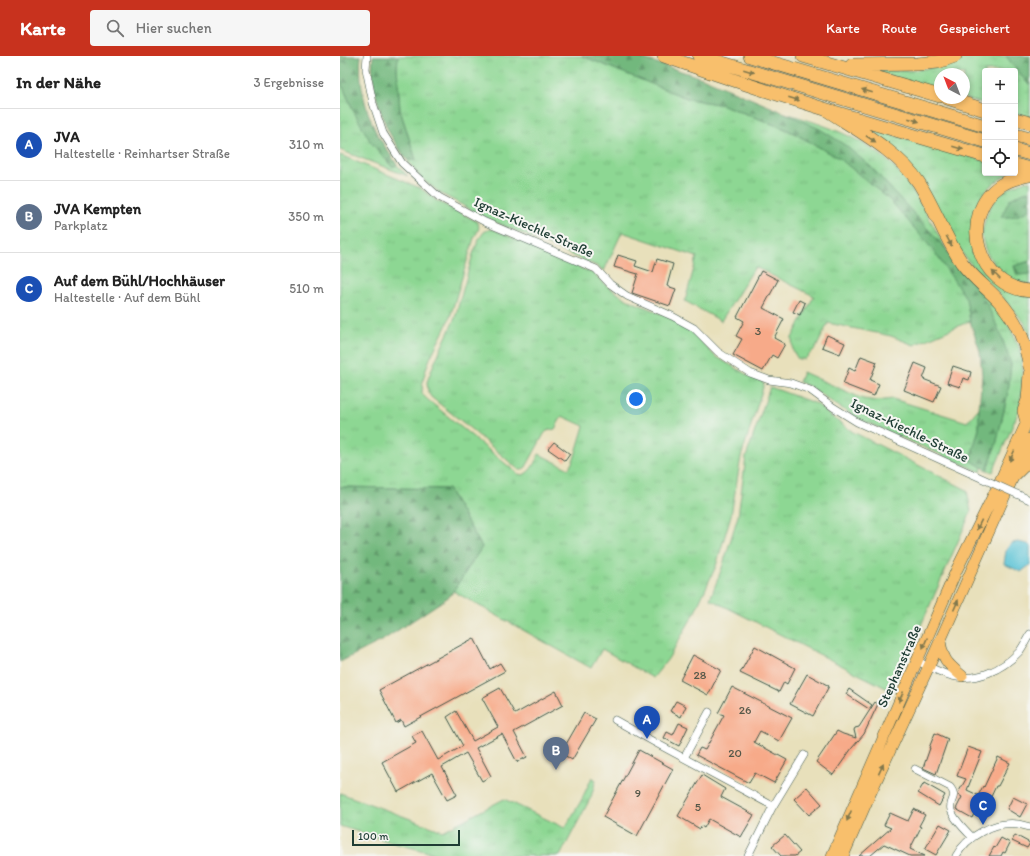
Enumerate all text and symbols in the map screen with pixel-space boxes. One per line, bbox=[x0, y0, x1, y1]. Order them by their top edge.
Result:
search box bbox=[90, 10, 370, 46]
text: Karte bbox=[20, 17, 66, 40]
icon: search bbox=[104, 17, 126, 39]
text: Hier suchen bbox=[136, 19, 212, 37]
text: Karte bbox=[826, 20, 860, 37]
text: Route bbox=[882, 20, 917, 37]
text: Gespeichert bbox=[939, 20, 1010, 37]
one-way arrow bbox=[744, 68, 756, 74]
north arrow bbox=[934, 68, 970, 104]
map controls bbox=[982, 68, 1018, 176]
button: + bbox=[982, 68, 1018, 104]
text: In der Nähe bbox=[16, 72, 101, 92]
text: 3 Ergebnisse bbox=[254, 75, 324, 90]
one-way arrow bbox=[861, 88, 873, 94]
one-way arrow bbox=[788, 97, 800, 103]
button: − bbox=[982, 104, 1018, 140]
one-way arrow bbox=[909, 117, 921, 123]
text: JVA bbox=[54, 128, 80, 146]
one-way arrow bbox=[866, 135, 876, 143]
text: A bbox=[25, 137, 33, 152]
text: 310 m bbox=[289, 137, 324, 152]
button: locate bbox=[982, 140, 1018, 176]
one-way arrow bbox=[953, 145, 965, 151]
text: Haltestelle · Reinhartser Straße bbox=[54, 146, 230, 161]
street label: Ignaz-Kiechle-Straße bbox=[471, 193, 596, 262]
text: JVA Kempten bbox=[54, 200, 141, 218]
text: B bbox=[25, 209, 33, 224]
text: 350 m bbox=[288, 209, 324, 224]
text: Parkplatz bbox=[54, 218, 107, 233]
one-way arrow bbox=[945, 235, 952, 246]
one-way arrow bbox=[991, 270, 1001, 280]
text: Auf dem Bühl/Hochhäuser bbox=[54, 272, 225, 290]
text: C bbox=[25, 281, 33, 296]
text: 510 m bbox=[289, 281, 324, 296]
text: Haltestelle · Auf dem Bühl bbox=[54, 290, 200, 305]
house number: 3 bbox=[755, 324, 762, 338]
your location bbox=[626, 389, 646, 409]
street label: Ignaz-Kiechle-Straße bbox=[848, 395, 972, 467]
one-way arrow bbox=[1008, 450, 1015, 462]
one-way arrow bbox=[976, 519, 982, 531]
one-way arrow bbox=[953, 600, 959, 611]
street label: Stephanstraße bbox=[874, 622, 925, 710]
one-way arrow bbox=[922, 638, 928, 649]
house number: 28 bbox=[694, 668, 707, 682]
one-way arrow bbox=[898, 691, 905, 703]
house number: 26 bbox=[739, 703, 751, 717]
pin: A bbox=[634, 706, 660, 739]
pin: B bbox=[543, 737, 569, 770]
house number: 20 bbox=[728, 746, 742, 760]
one-way arrow bbox=[878, 763, 884, 775]
house number: 9 bbox=[635, 786, 641, 800]
pin: C bbox=[970, 792, 996, 825]
house number: 5 bbox=[695, 800, 701, 814]
one-way arrow bbox=[846, 810, 852, 821]
scale bar bbox=[352, 828, 460, 847]
text: 100 m bbox=[358, 830, 388, 843]

